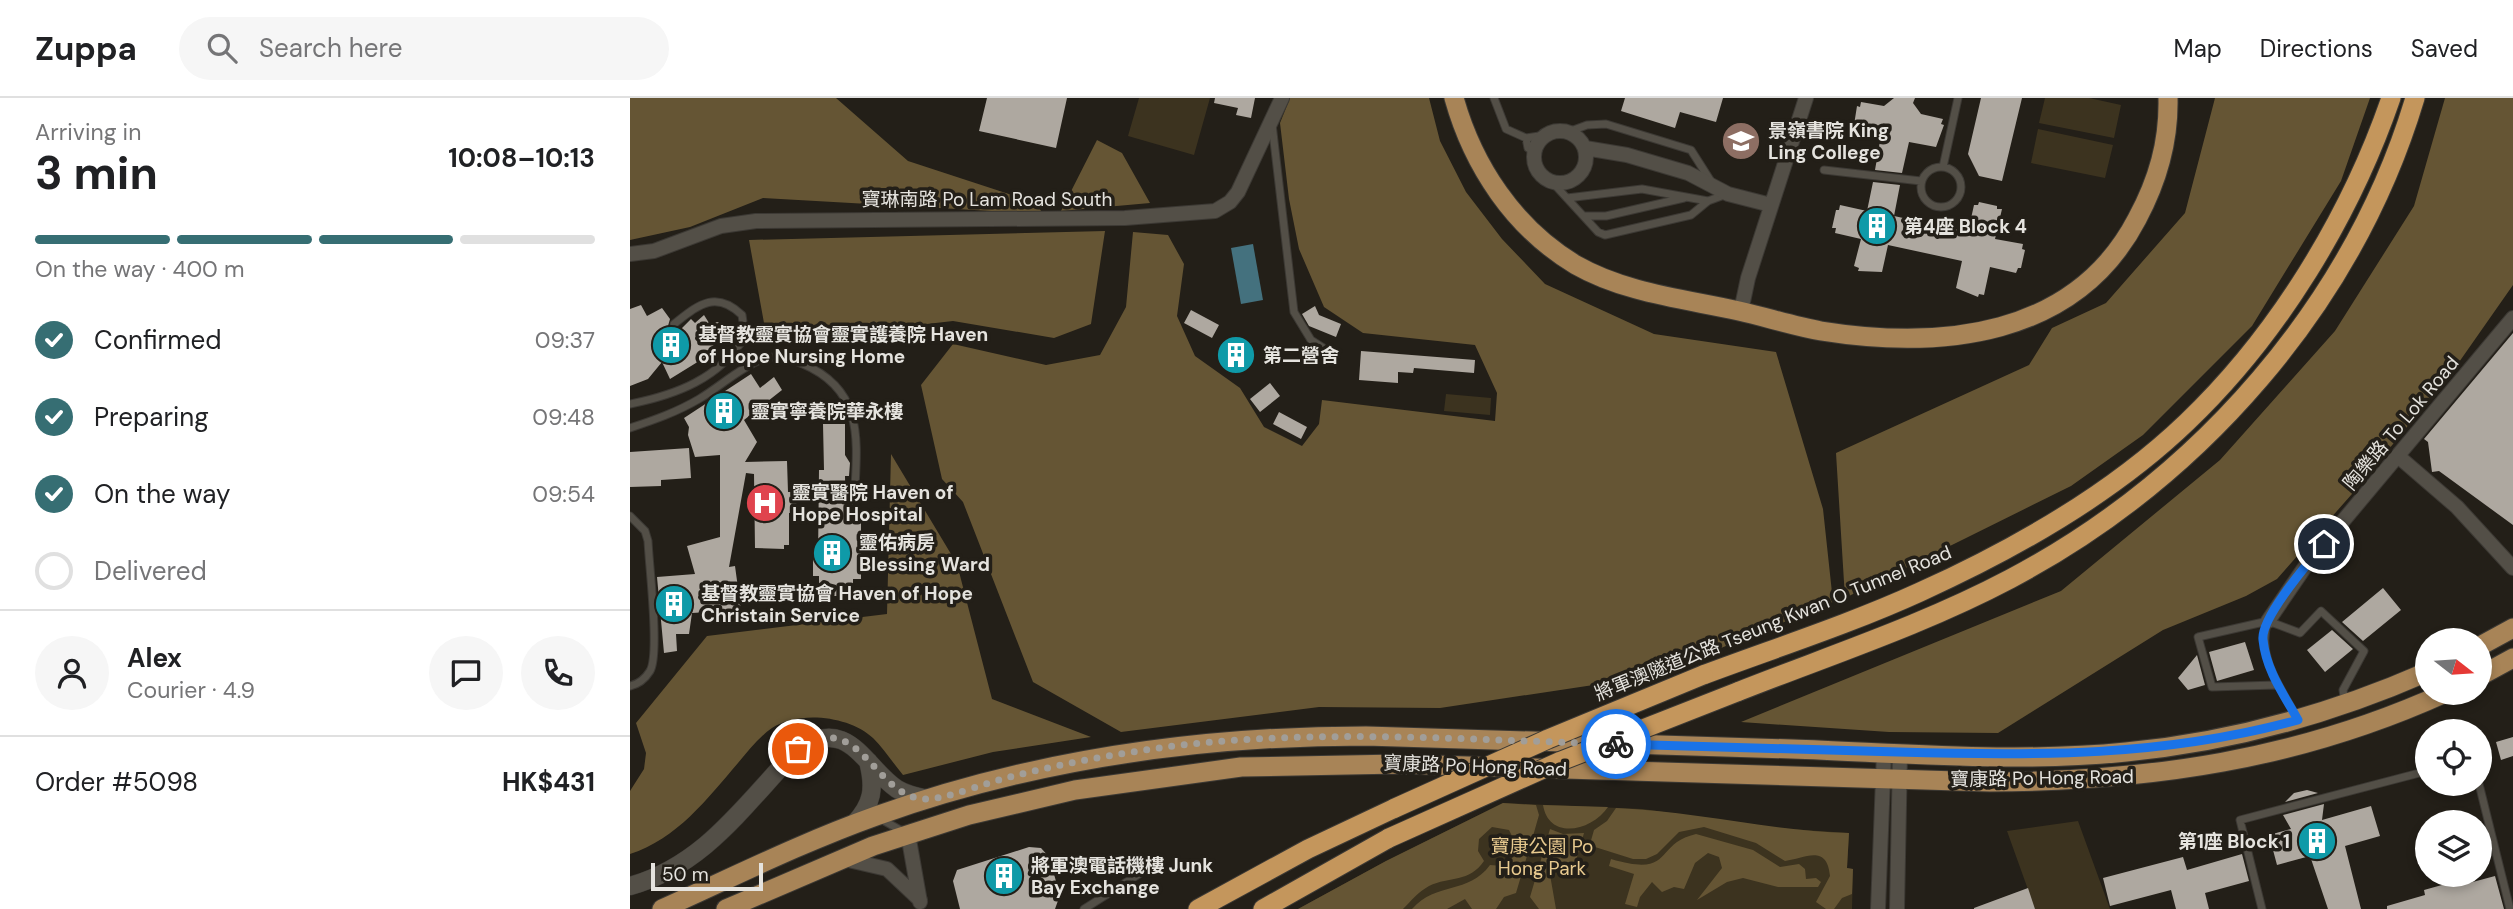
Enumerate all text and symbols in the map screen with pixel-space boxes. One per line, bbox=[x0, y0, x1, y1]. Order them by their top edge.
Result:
search box bbox=[179, 17, 669, 80]
text: Zuppa bbox=[35, 27, 137, 70]
icon: search bbox=[203, 29, 241, 67]
text: Search here bbox=[259, 31, 402, 65]
text: Map bbox=[2174, 33, 2222, 64]
text: Directions bbox=[2260, 33, 2373, 64]
text: Saved bbox=[2411, 33, 2478, 64]
text: Arriving in bbox=[35, 117, 141, 147]
place label: 景嶺書院 King Ling College bbox=[1768, 118, 1889, 165]
school or university icon: 景嶺書院 King Ling College bbox=[1720, 120, 1762, 162]
text: 10:08–10:13 bbox=[448, 141, 595, 175]
text: 3 min bbox=[35, 143, 158, 203]
street label: 寶琳南路 Po Lam Road South bbox=[861, 187, 1113, 212]
building icon: 第4座 Block 4 bbox=[1856, 205, 1898, 247]
place label: 第4座 Block 4 bbox=[1904, 214, 2027, 239]
text: On the way · 400 m bbox=[35, 254, 244, 284]
icon: check bbox=[35, 321, 73, 359]
place label: 基督教靈實協會靈實護養院 Haven of Hope Nursing Home bbox=[698, 322, 988, 369]
text: Confirmed bbox=[94, 323, 221, 357]
building icon: 基督教靈實協會靈實護養院 Haven of Hope Nursing Home bbox=[650, 324, 692, 366]
text: 09:37 bbox=[535, 325, 595, 355]
building icon: 第二營舍 bbox=[1215, 334, 1257, 376]
place label: 第二營舍 bbox=[1263, 343, 1339, 368]
street label: 陶樂路 To Lok Road bbox=[2338, 351, 2464, 495]
building icon: 靈實寧養院華永樓 bbox=[703, 390, 745, 432]
icon: check bbox=[35, 398, 73, 436]
place label: 靈實寧養院華永樓 bbox=[751, 399, 903, 424]
text: Preparing bbox=[94, 400, 209, 434]
text: 09:48 bbox=[532, 402, 595, 432]
icon: check bbox=[35, 475, 73, 513]
text: On the way bbox=[94, 477, 230, 511]
text: 09:54 bbox=[532, 479, 595, 509]
place label: 靈實醫院 Haven of Hope Hospital bbox=[792, 480, 953, 527]
hospital icon: 靈實醫院 Haven of Hope Hospital bbox=[744, 482, 786, 524]
pin bbox=[2294, 514, 2354, 574]
icon: home bbox=[2305, 525, 2343, 563]
place label: 靈佑病房 Blessing Ward bbox=[859, 530, 990, 577]
building icon: 靈佑病房 Blessing Ward bbox=[811, 532, 853, 574]
street label: 將軍澳隧道公路 Tseung Kwan O Tunnel Road bbox=[1591, 540, 1955, 706]
text: Delivered bbox=[94, 554, 207, 588]
place label: 基督教靈實協會 Haven of Hope Christain Service bbox=[701, 581, 973, 628]
building icon: 基督教靈實協會 Haven of Hope Christain Service bbox=[653, 583, 695, 625]
north arrow bbox=[2415, 628, 2492, 705]
map controls bbox=[2415, 628, 2492, 887]
button: person bbox=[35, 636, 109, 710]
button: chat bbox=[429, 636, 503, 710]
button: phone bbox=[521, 636, 595, 710]
text: Alex bbox=[127, 641, 182, 675]
text: Courier · 4.9 bbox=[127, 675, 255, 705]
courier bbox=[1581, 709, 1651, 779]
pin bbox=[768, 719, 828, 779]
button: locate bbox=[2415, 719, 2492, 796]
icon: bike bbox=[1597, 725, 1635, 763]
icon: bag bbox=[779, 730, 817, 768]
street label: 寶康路 Po Hong Road bbox=[1383, 750, 1567, 782]
street label: 寶康路 Po Hong Road bbox=[1950, 764, 2134, 792]
text: Order #5098 bbox=[35, 765, 198, 799]
text: HK$431 bbox=[502, 765, 595, 799]
button: layers bbox=[2415, 810, 2492, 887]
building icon: 第1座 Block 1 bbox=[2296, 820, 2338, 862]
place label: 第1座 Block 1 bbox=[2178, 829, 2290, 854]
park label: 寶康公園 Po Hong Park bbox=[1491, 834, 1593, 881]
place label: 將軍澳電話機樓 Junk Bay Exchange bbox=[1031, 853, 1213, 900]
building icon: 將軍澳電話機樓 Junk Bay Exchange bbox=[983, 855, 1025, 897]
scale bar bbox=[651, 860, 763, 892]
text: 50 m bbox=[662, 862, 709, 887]

